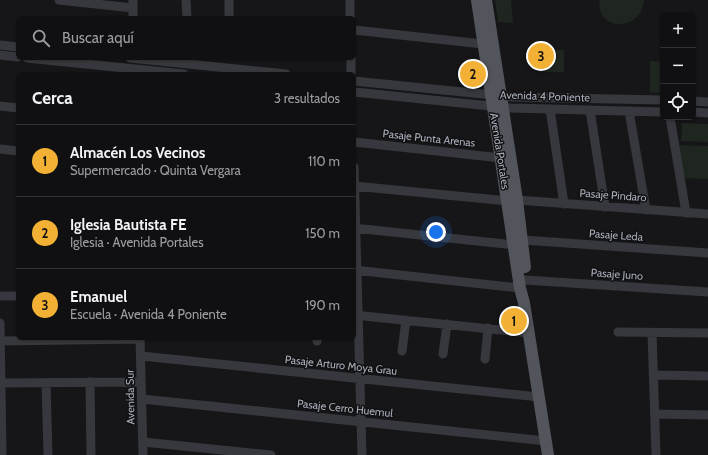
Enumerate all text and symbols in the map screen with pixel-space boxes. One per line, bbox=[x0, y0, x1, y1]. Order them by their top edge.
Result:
map controls bbox=[660, 12, 696, 120]
button: + bbox=[660, 12, 696, 48]
search box bbox=[16, 16, 356, 60]
icon: search bbox=[30, 27, 52, 49]
text: Buscar aquí bbox=[62, 29, 134, 47]
pin: 3 bbox=[528, 41, 554, 71]
button: − bbox=[660, 48, 696, 84]
pin: 2 bbox=[460, 59, 486, 89]
button: locate bbox=[660, 84, 696, 120]
street label: Avenida 4 Poniente bbox=[500, 87, 591, 105]
text: Cerca bbox=[32, 88, 73, 108]
text: 3 resultados bbox=[274, 90, 340, 106]
street label: Avenida Portales bbox=[487, 112, 513, 191]
street label: Pasaje Punta Arenas bbox=[382, 126, 476, 150]
text: Almacén Los Vecinos bbox=[70, 144, 205, 162]
text: 1 bbox=[43, 153, 47, 169]
text: 110 m bbox=[308, 153, 340, 169]
text: Supermercado · Quinta Vergara bbox=[70, 162, 241, 178]
street label: Pasaje Pindaro bbox=[579, 186, 647, 204]
text: Iglesia Bautista FE bbox=[70, 216, 187, 234]
your location bbox=[426, 222, 446, 242]
text: 2 bbox=[42, 225, 48, 241]
text: 150 m bbox=[305, 225, 340, 241]
street label: Pasaje Leda bbox=[589, 226, 644, 244]
text: Iglesia · Avenida Portales bbox=[70, 234, 204, 250]
street label: Pasaje Juno bbox=[590, 265, 644, 283]
text: Emanuel bbox=[70, 288, 127, 306]
text: 3 bbox=[41, 297, 49, 313]
text: 190 m bbox=[305, 297, 340, 313]
text: Escuela · Avenida 4 Poniente bbox=[70, 306, 227, 322]
pin: 1 bbox=[501, 306, 527, 336]
street label: Pasaje Arturo Moya Grau bbox=[284, 352, 398, 378]
street label: Avenida Sur bbox=[123, 369, 137, 425]
street label: Pasaje Cerro Huemul bbox=[296, 396, 394, 420]

